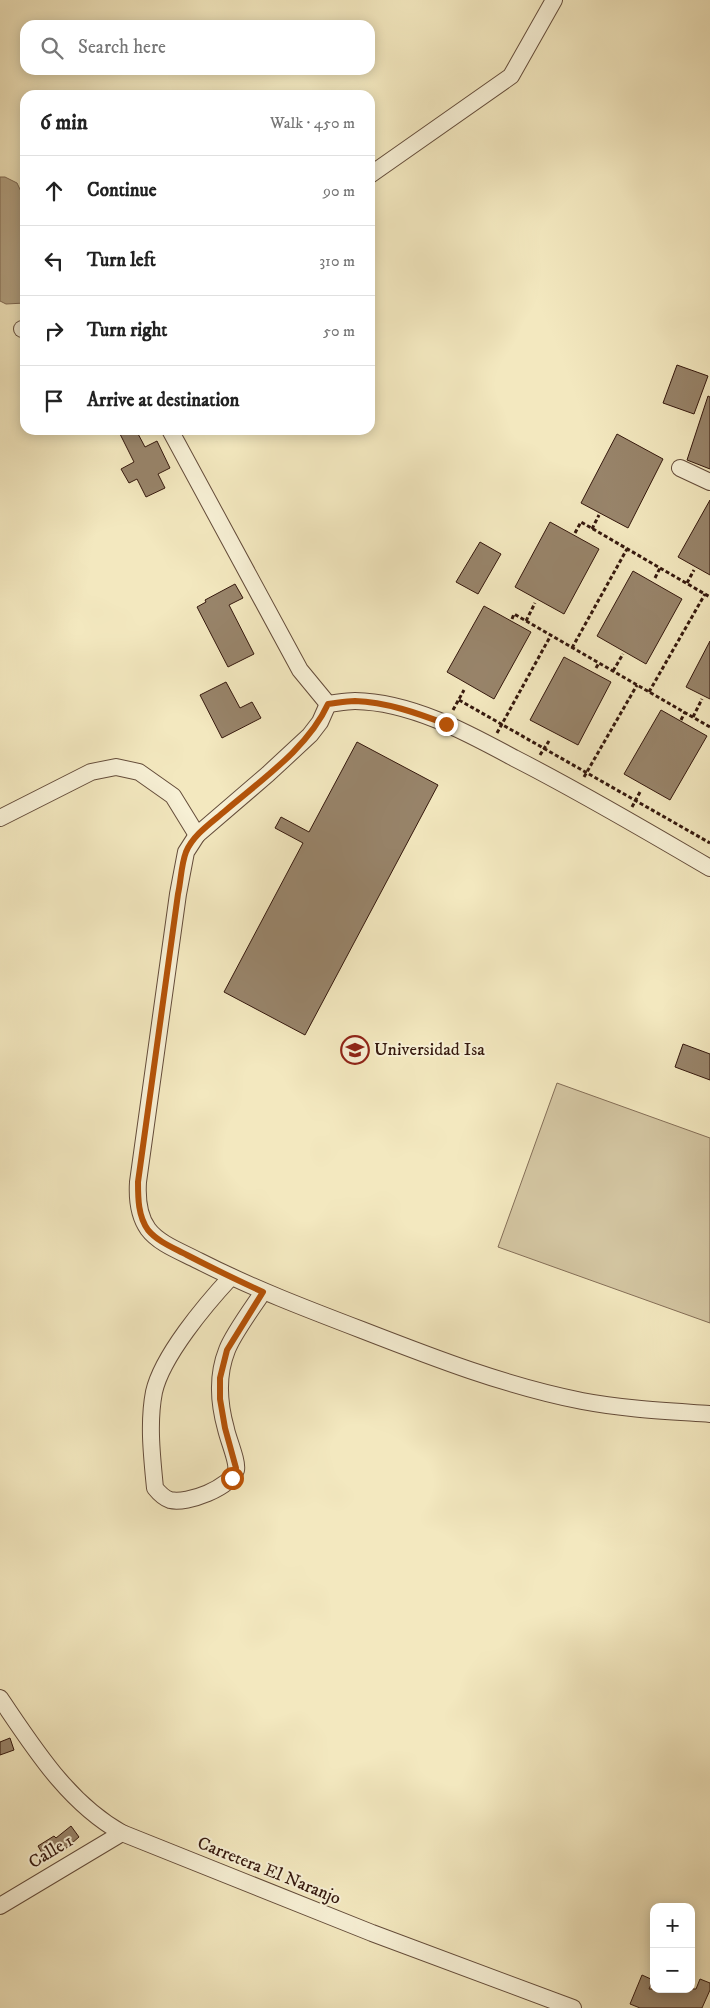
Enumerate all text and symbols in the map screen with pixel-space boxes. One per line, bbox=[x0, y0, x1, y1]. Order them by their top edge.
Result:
search box bbox=[20, 20, 375, 75]
icon: search bbox=[38, 34, 66, 62]
text: Search here bbox=[78, 36, 166, 59]
text: 6 min bbox=[40, 110, 88, 136]
text: Walk · 450 m bbox=[270, 113, 355, 133]
icon: ahead bbox=[40, 177, 68, 205]
text: Continue bbox=[87, 179, 157, 202]
text: 90 m bbox=[323, 181, 355, 201]
icon: left bbox=[40, 247, 68, 275]
text: Turn left bbox=[87, 249, 156, 272]
text: 310 m bbox=[319, 251, 355, 271]
icon: right bbox=[40, 317, 68, 345]
text: Turn right bbox=[87, 319, 167, 342]
text: 50 m bbox=[323, 321, 355, 341]
icon: arrive bbox=[40, 387, 68, 415]
text: Arrive at destination bbox=[87, 389, 239, 412]
route end bbox=[435, 713, 458, 736]
school or university icon: Universidad Isa bbox=[340, 1035, 370, 1065]
place label: Universidad Isa bbox=[374, 1039, 485, 1061]
route start bbox=[221, 1467, 244, 1490]
street label: Calle 1 bbox=[25, 1830, 77, 1874]
street label: Carretera El Naranjo bbox=[194, 1832, 344, 1910]
map controls bbox=[650, 1903, 695, 1993]
button: + bbox=[650, 1903, 695, 1948]
button: − bbox=[650, 1948, 695, 1993]

